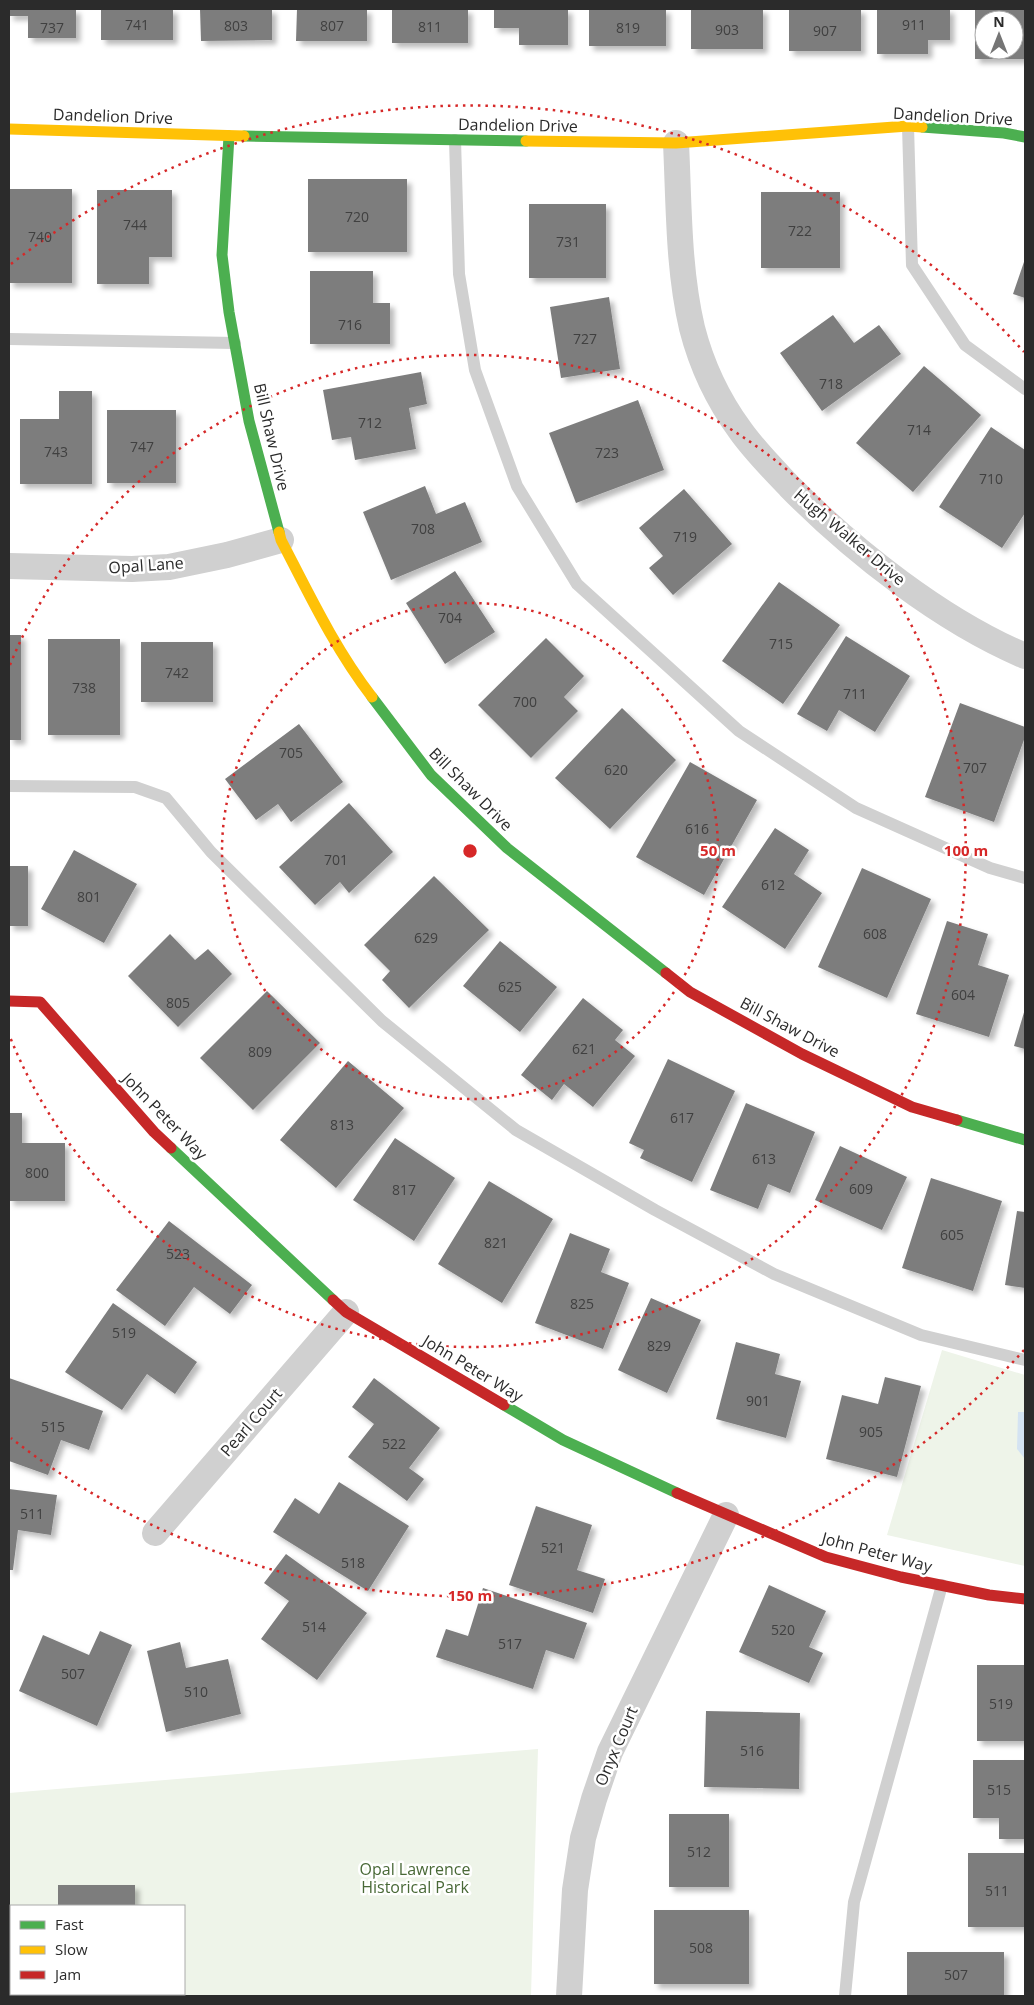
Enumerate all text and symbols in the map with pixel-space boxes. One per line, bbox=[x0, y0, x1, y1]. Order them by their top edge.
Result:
north arrow bbox=[974, 10, 1024, 60]
text: N bbox=[993, 12, 1005, 31]
house number: 741 bbox=[125, 15, 149, 34]
house number: 911 bbox=[902, 15, 926, 34]
house number: 803 bbox=[224, 16, 248, 35]
house number: 807 bbox=[320, 16, 344, 35]
house number: 811 bbox=[418, 17, 442, 36]
house number: 737 bbox=[40, 18, 64, 37]
house number: 819 bbox=[616, 18, 640, 37]
house number: 903 bbox=[715, 20, 739, 39]
house number: 907 bbox=[813, 21, 837, 40]
street label: Dandelion Drive bbox=[893, 102, 1013, 130]
street label: Dandelion Drive bbox=[53, 103, 173, 129]
street label: Dandelion Drive bbox=[458, 113, 578, 137]
house number: 720 bbox=[345, 207, 369, 226]
house number: 744 bbox=[123, 215, 147, 234]
house number: 722 bbox=[788, 221, 812, 240]
house number: 740 bbox=[28, 227, 52, 246]
house number: 731 bbox=[556, 232, 580, 251]
house number: 716 bbox=[338, 315, 362, 334]
house number: 727 bbox=[573, 329, 597, 348]
house number: 718 bbox=[819, 374, 843, 393]
street label: Bill Shaw Drive bbox=[249, 381, 295, 493]
house number: 712 bbox=[358, 413, 382, 432]
house number: 714 bbox=[907, 420, 931, 439]
house number: 747 bbox=[130, 437, 154, 456]
house number: 743 bbox=[44, 442, 68, 461]
house number: 723 bbox=[595, 443, 619, 462]
house number: 710 bbox=[979, 469, 1003, 488]
street label: Hugh Walker Drive bbox=[790, 484, 910, 590]
house number: 708 bbox=[411, 519, 435, 538]
house number: 719 bbox=[673, 527, 697, 546]
street label: Opal Lane bbox=[108, 551, 184, 579]
house number: 704 bbox=[438, 608, 462, 627]
house number: 715 bbox=[769, 634, 793, 653]
house number: 742 bbox=[165, 663, 189, 682]
house number: 738 bbox=[72, 678, 96, 697]
house number: 711 bbox=[843, 684, 867, 703]
house number: 700 bbox=[513, 692, 537, 711]
street label: Bill Shaw Drive bbox=[424, 742, 518, 836]
house number: 705 bbox=[279, 743, 303, 762]
house number: 707 bbox=[963, 758, 987, 777]
house number: 620 bbox=[604, 760, 628, 779]
house number: 616 bbox=[685, 819, 709, 838]
text: 50 m bbox=[700, 840, 736, 860]
text: 100 m bbox=[944, 840, 988, 860]
centre of rings bbox=[461, 842, 479, 860]
house number: 701 bbox=[324, 850, 348, 869]
house number: 612 bbox=[761, 875, 785, 894]
house number: 801 bbox=[77, 887, 101, 906]
house number: 608 bbox=[863, 924, 887, 943]
house number: 629 bbox=[414, 928, 438, 947]
house number: 625 bbox=[498, 977, 522, 996]
house number: 604 bbox=[951, 985, 975, 1004]
street label: Bill Shaw Drive bbox=[736, 992, 844, 1062]
house number: 805 bbox=[166, 993, 190, 1012]
house number: 621 bbox=[572, 1039, 596, 1058]
house number: 809 bbox=[248, 1042, 272, 1061]
street label: John Peter Way bbox=[116, 1066, 213, 1165]
house number: 617 bbox=[670, 1108, 694, 1127]
house number: 813 bbox=[330, 1115, 354, 1134]
house number: 613 bbox=[752, 1149, 776, 1168]
house number: 800 bbox=[25, 1163, 49, 1182]
house number: 609 bbox=[849, 1179, 873, 1198]
house number: 817 bbox=[392, 1180, 416, 1199]
house number: 605 bbox=[940, 1225, 964, 1244]
house number: 821 bbox=[484, 1233, 508, 1252]
house number: 523 bbox=[166, 1244, 190, 1263]
house number: 825 bbox=[570, 1294, 594, 1313]
house number: 519 bbox=[112, 1323, 136, 1342]
street label: John Peter Way bbox=[417, 1328, 528, 1407]
house number: 829 bbox=[647, 1336, 671, 1355]
street label: Pearl Court bbox=[215, 1383, 287, 1461]
house number: 901 bbox=[746, 1391, 770, 1410]
house number: 515 bbox=[41, 1417, 65, 1436]
house number: 905 bbox=[859, 1422, 883, 1441]
house number: 522 bbox=[382, 1434, 406, 1453]
house number: 511 bbox=[20, 1504, 44, 1523]
street label: John Peter Way bbox=[817, 1526, 936, 1578]
house number: 521 bbox=[541, 1538, 565, 1557]
house number: 518 bbox=[341, 1553, 365, 1572]
text: 150 m bbox=[448, 1585, 492, 1605]
house number: 514 bbox=[302, 1617, 326, 1636]
house number: 520 bbox=[771, 1620, 795, 1639]
house number: 517 bbox=[498, 1634, 522, 1653]
house number: 507 bbox=[61, 1664, 85, 1683]
house number: 510 bbox=[184, 1682, 208, 1701]
house number: 519 bbox=[989, 1694, 1013, 1713]
street label: Onyx Court bbox=[589, 1703, 643, 1789]
house number: 516 bbox=[740, 1741, 764, 1760]
house number: 515 bbox=[987, 1780, 1011, 1799]
house number: 512 bbox=[687, 1842, 711, 1861]
park label: Opal Lawrence Historical Park bbox=[360, 1858, 470, 1898]
house number: 511 bbox=[985, 1881, 1009, 1900]
legend bbox=[10, 1905, 185, 1995]
text: Fast bbox=[55, 1914, 84, 1934]
house number: 508 bbox=[689, 1938, 713, 1957]
text: Slow bbox=[55, 1939, 88, 1959]
text: Jam bbox=[53, 1964, 81, 1984]
house number: 507 bbox=[944, 1965, 968, 1984]

